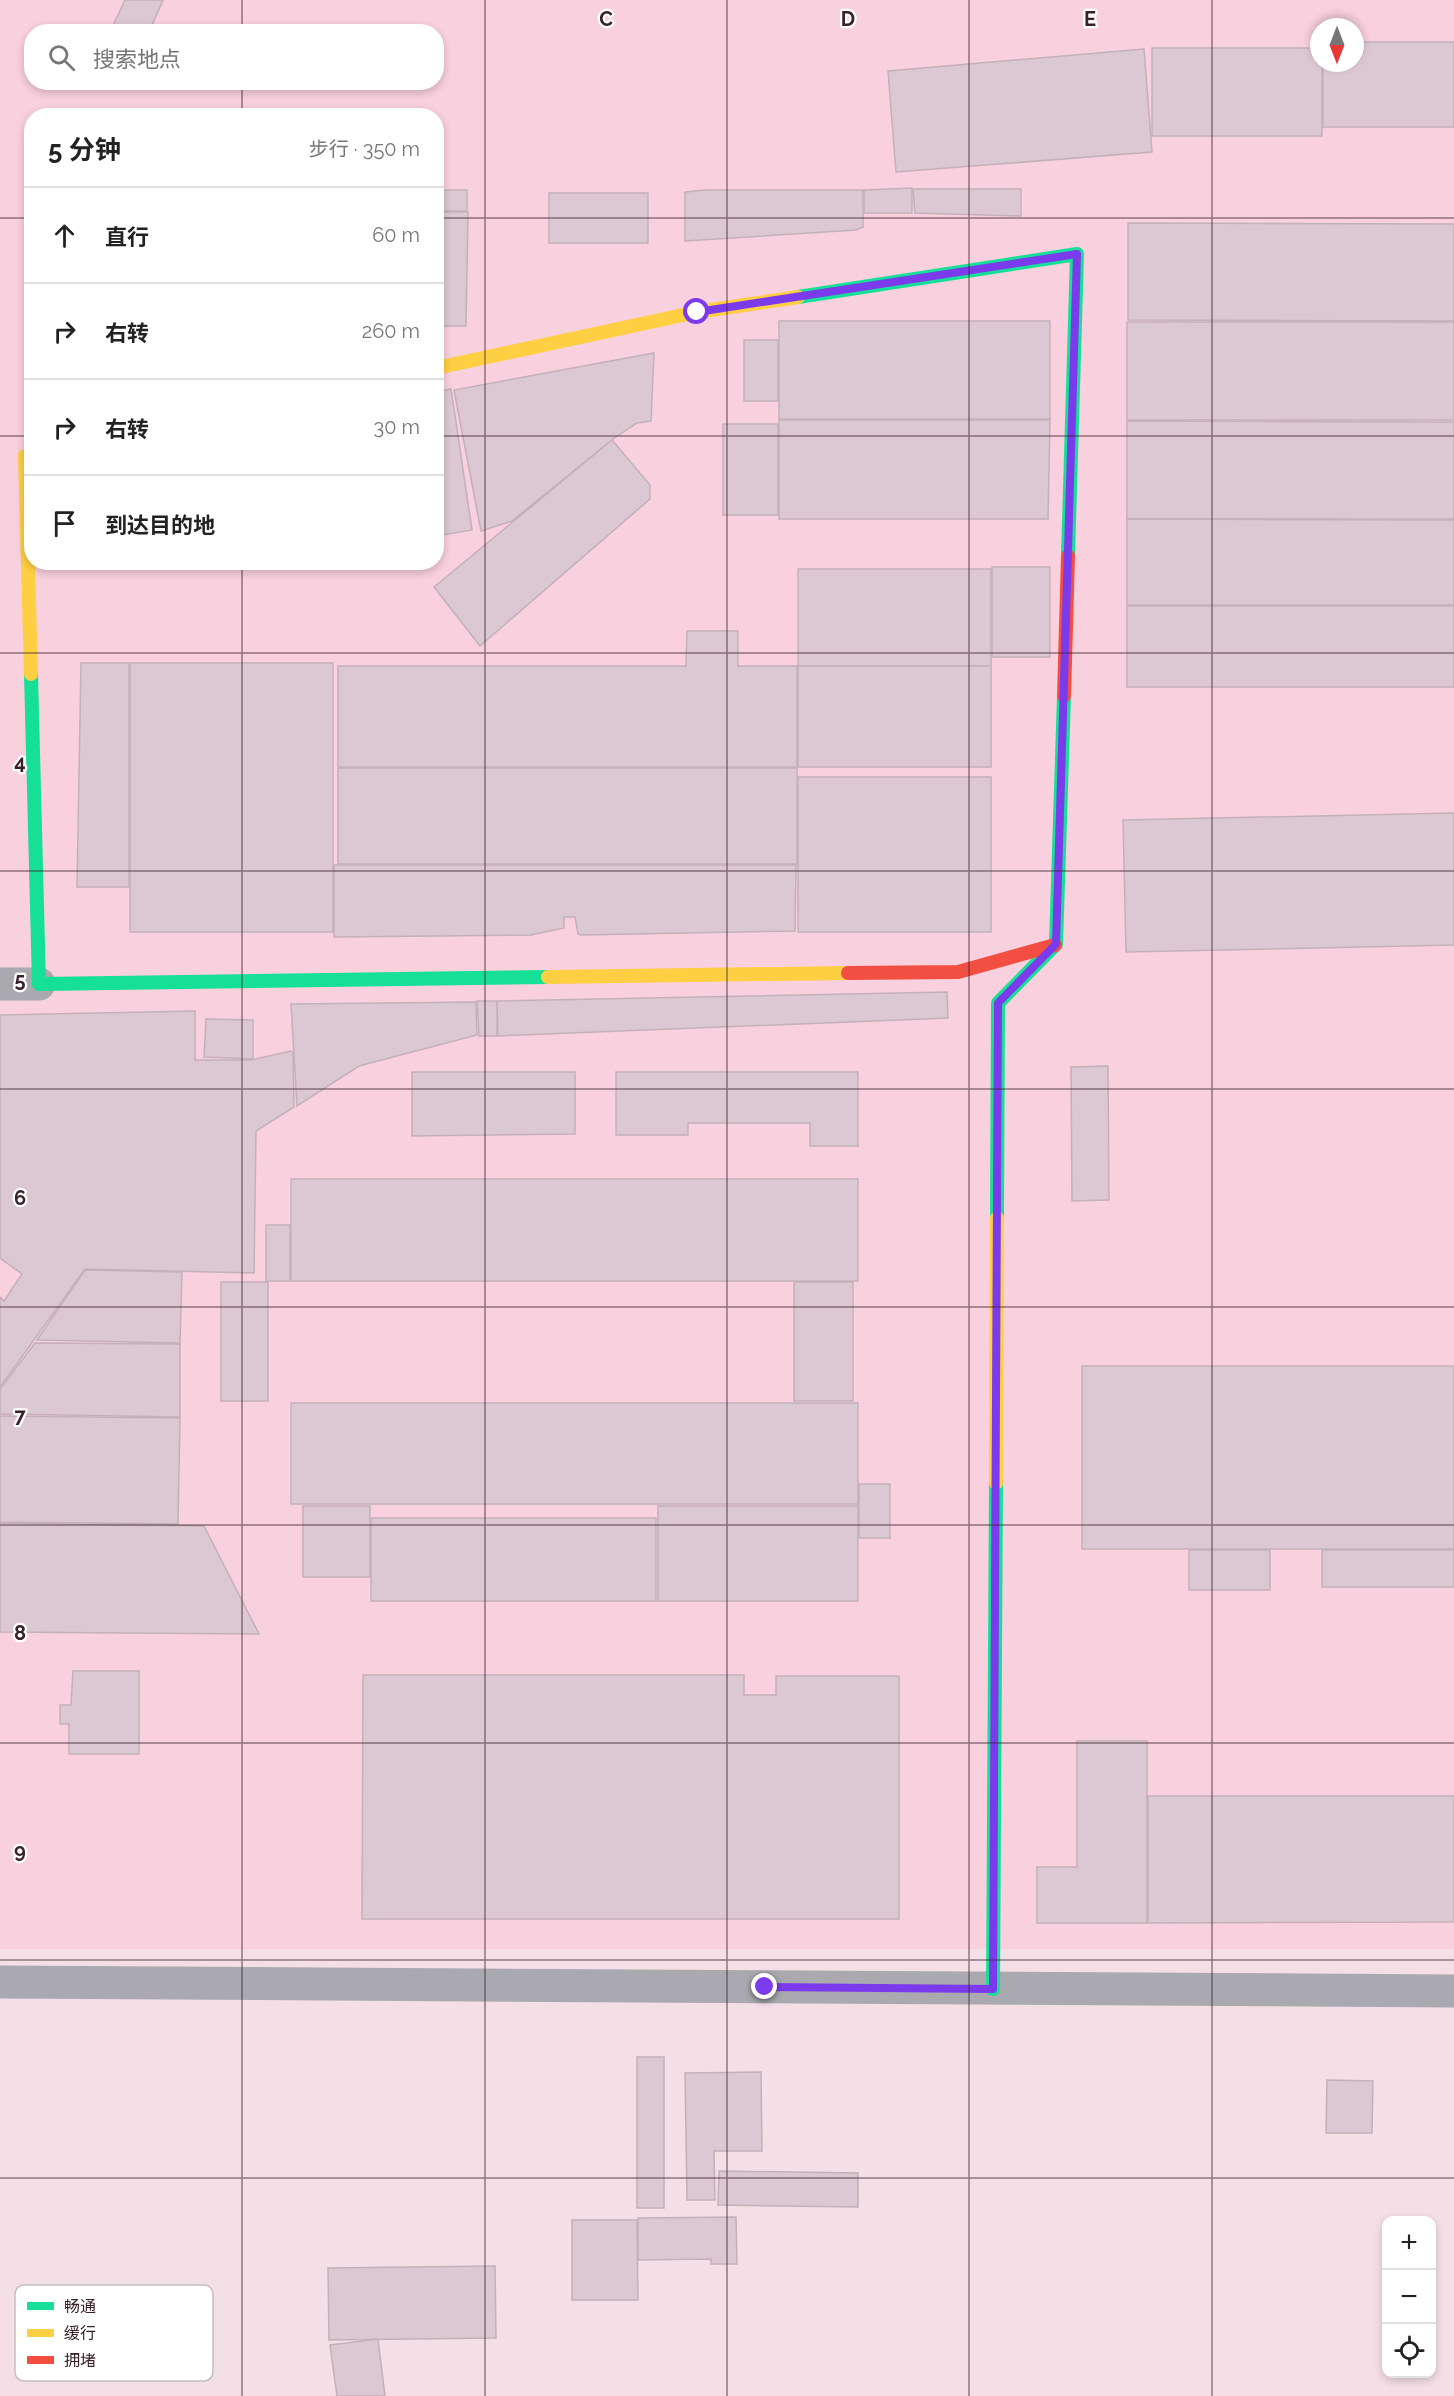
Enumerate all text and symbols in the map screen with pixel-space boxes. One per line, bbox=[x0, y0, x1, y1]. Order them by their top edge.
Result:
text: C bbox=[599, 7, 613, 31]
text: D bbox=[841, 7, 855, 31]
text: E bbox=[1084, 7, 1096, 31]
north arrow bbox=[1310, 18, 1364, 72]
search box bbox=[24, 24, 444, 90]
icon: search bbox=[45, 41, 78, 74]
text: 搜索地点 bbox=[93, 46, 181, 72]
text: 5 分钟 bbox=[48, 135, 121, 165]
text: 步行 · 350 m bbox=[309, 137, 420, 161]
icon: ahead bbox=[48, 219, 81, 252]
text: 60 m bbox=[372, 223, 420, 247]
text: 直行 bbox=[105, 224, 149, 250]
route start bbox=[683, 298, 709, 324]
icon: right bbox=[48, 315, 81, 348]
text: 260 m bbox=[362, 319, 420, 343]
text: 右转 bbox=[105, 320, 149, 346]
icon: right bbox=[48, 411, 81, 444]
text: 30 m bbox=[374, 415, 420, 439]
text: 右转 bbox=[105, 416, 149, 442]
icon: arrive bbox=[48, 507, 81, 540]
text: 到达目的地 bbox=[105, 512, 215, 538]
text: 4 bbox=[14, 750, 26, 774]
text: 5 bbox=[14, 968, 26, 992]
text: 6 bbox=[14, 1186, 26, 1210]
text: 7 bbox=[14, 1404, 26, 1428]
text: 8 bbox=[14, 1621, 26, 1645]
text: 9 bbox=[14, 1839, 26, 1863]
route end bbox=[751, 1973, 777, 1999]
map controls bbox=[1382, 2216, 1436, 2378]
button: + bbox=[1382, 2216, 1436, 2270]
button: − bbox=[1382, 2270, 1436, 2324]
legend bbox=[15, 2285, 213, 2381]
text: 畅通 bbox=[64, 2297, 96, 2316]
text: 缓行 bbox=[64, 2324, 96, 2343]
button: locate bbox=[1382, 2324, 1436, 2378]
text: 拥堵 bbox=[64, 2351, 96, 2370]

